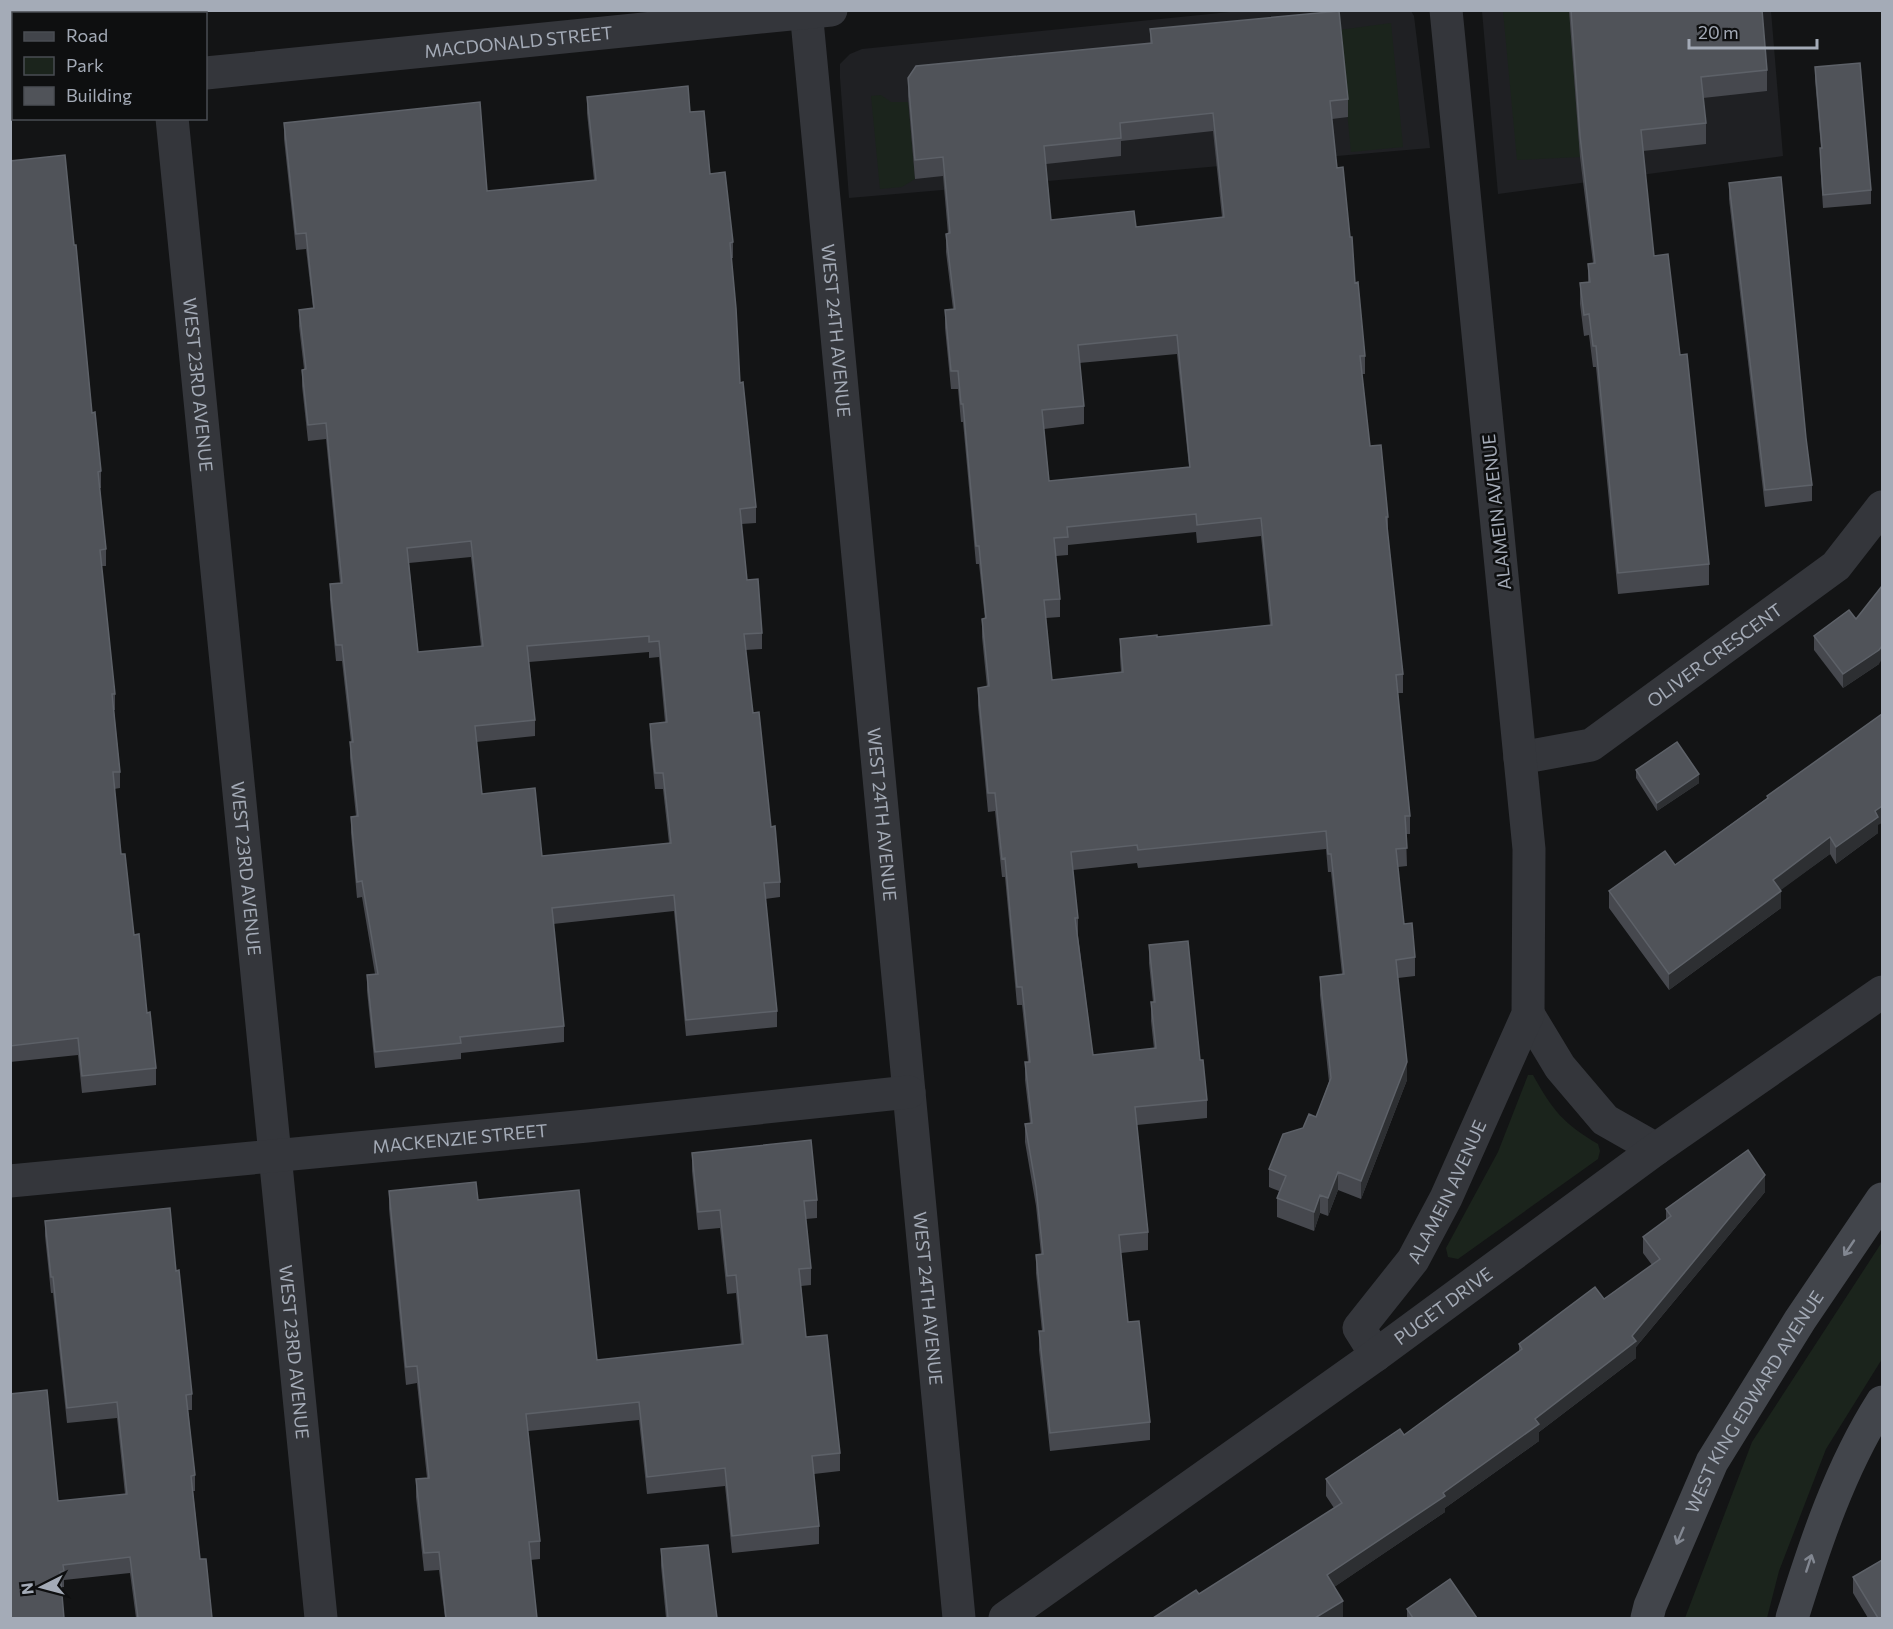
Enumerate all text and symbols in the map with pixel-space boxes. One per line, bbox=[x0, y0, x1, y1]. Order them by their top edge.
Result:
legend bbox=[12, 12, 207, 120]
scale bar bbox=[1689, 12, 1816, 50]
street label: MACDONALD STREET bbox=[423, 21, 614, 62]
text: 20 m bbox=[1698, 21, 1739, 43]
text: Road bbox=[66, 24, 108, 46]
text: Park bbox=[66, 54, 104, 76]
text: Building bbox=[66, 84, 132, 106]
street label: WEST 24TH AVENUE bbox=[817, 243, 856, 418]
street label: WEST 23RD AVENUE bbox=[179, 297, 218, 473]
street label: ALAMEIN AVENUE bbox=[1477, 433, 1515, 591]
street label: OLIVER CRESCENT bbox=[1642, 598, 1786, 712]
street label: WEST 24TH AVENUE bbox=[863, 727, 902, 902]
street label: WEST 23RD AVENUE bbox=[227, 780, 266, 956]
street label: ALAMEIN AVENUE bbox=[1402, 1116, 1490, 1267]
street label: MACKENZIE STREET bbox=[371, 1119, 549, 1157]
street label: WEST 24TH AVENUE bbox=[909, 1210, 948, 1386]
one-way arrow bbox=[1843, 1239, 1855, 1255]
street label: PUGET DRIVE bbox=[1390, 1262, 1497, 1349]
street label: WEST 23RD AVENUE bbox=[275, 1264, 314, 1440]
street label: WEST KING EDWARD AVENUE bbox=[1680, 1286, 1828, 1517]
one-way arrow bbox=[1674, 1526, 1685, 1545]
one-way arrow bbox=[1804, 1554, 1815, 1573]
north arrow bbox=[12, 1557, 72, 1617]
text: N bbox=[17, 1582, 37, 1596]

